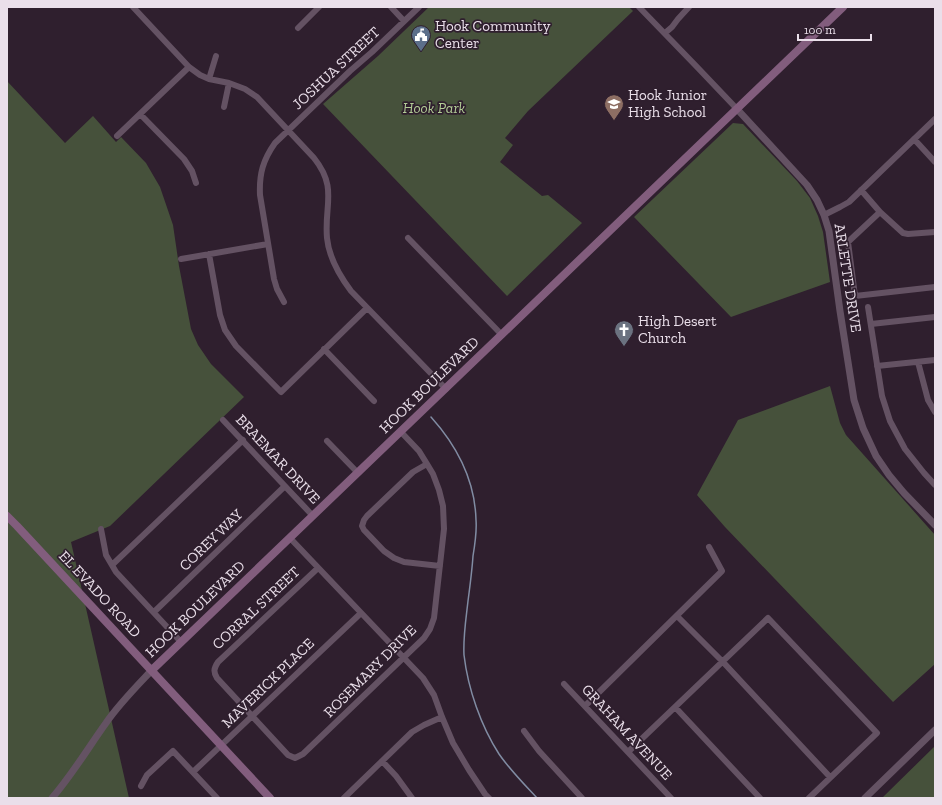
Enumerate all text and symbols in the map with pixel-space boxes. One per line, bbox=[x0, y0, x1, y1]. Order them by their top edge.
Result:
scale bar bbox=[798, 16, 871, 42]
place label: Hook Community Center bbox=[435, 17, 551, 52]
street label: JOSHUA STREET bbox=[288, 23, 384, 113]
text: 100 m bbox=[804, 23, 836, 37]
public building icon: Hook Community Center bbox=[410, 24, 432, 52]
place label: Hook Junior High School bbox=[628, 86, 707, 121]
school or university icon: Hook Junior High School bbox=[603, 93, 625, 121]
park label: Hook Park bbox=[403, 99, 466, 117]
street label: ARLETTE DRIVE bbox=[831, 222, 866, 334]
place label: High Desert Church bbox=[638, 312, 717, 347]
church icon: High Desert Church bbox=[613, 319, 635, 347]
street label: HOOK BOULEVARD bbox=[375, 333, 483, 437]
street label: BRAEMAR DRIVE bbox=[232, 411, 324, 507]
street label: COREY WAY bbox=[176, 505, 247, 575]
street label: EL EVADO ROAD bbox=[55, 547, 145, 641]
street label: HOOK BOULEVARD bbox=[141, 557, 249, 661]
street label: CORRAL STREET bbox=[208, 563, 304, 653]
street label: ROSEMARY DRIVE bbox=[320, 621, 420, 721]
street label: MAVERICK PLACE bbox=[218, 634, 318, 732]
street label: GRAHAM AVENUE bbox=[578, 680, 676, 784]

